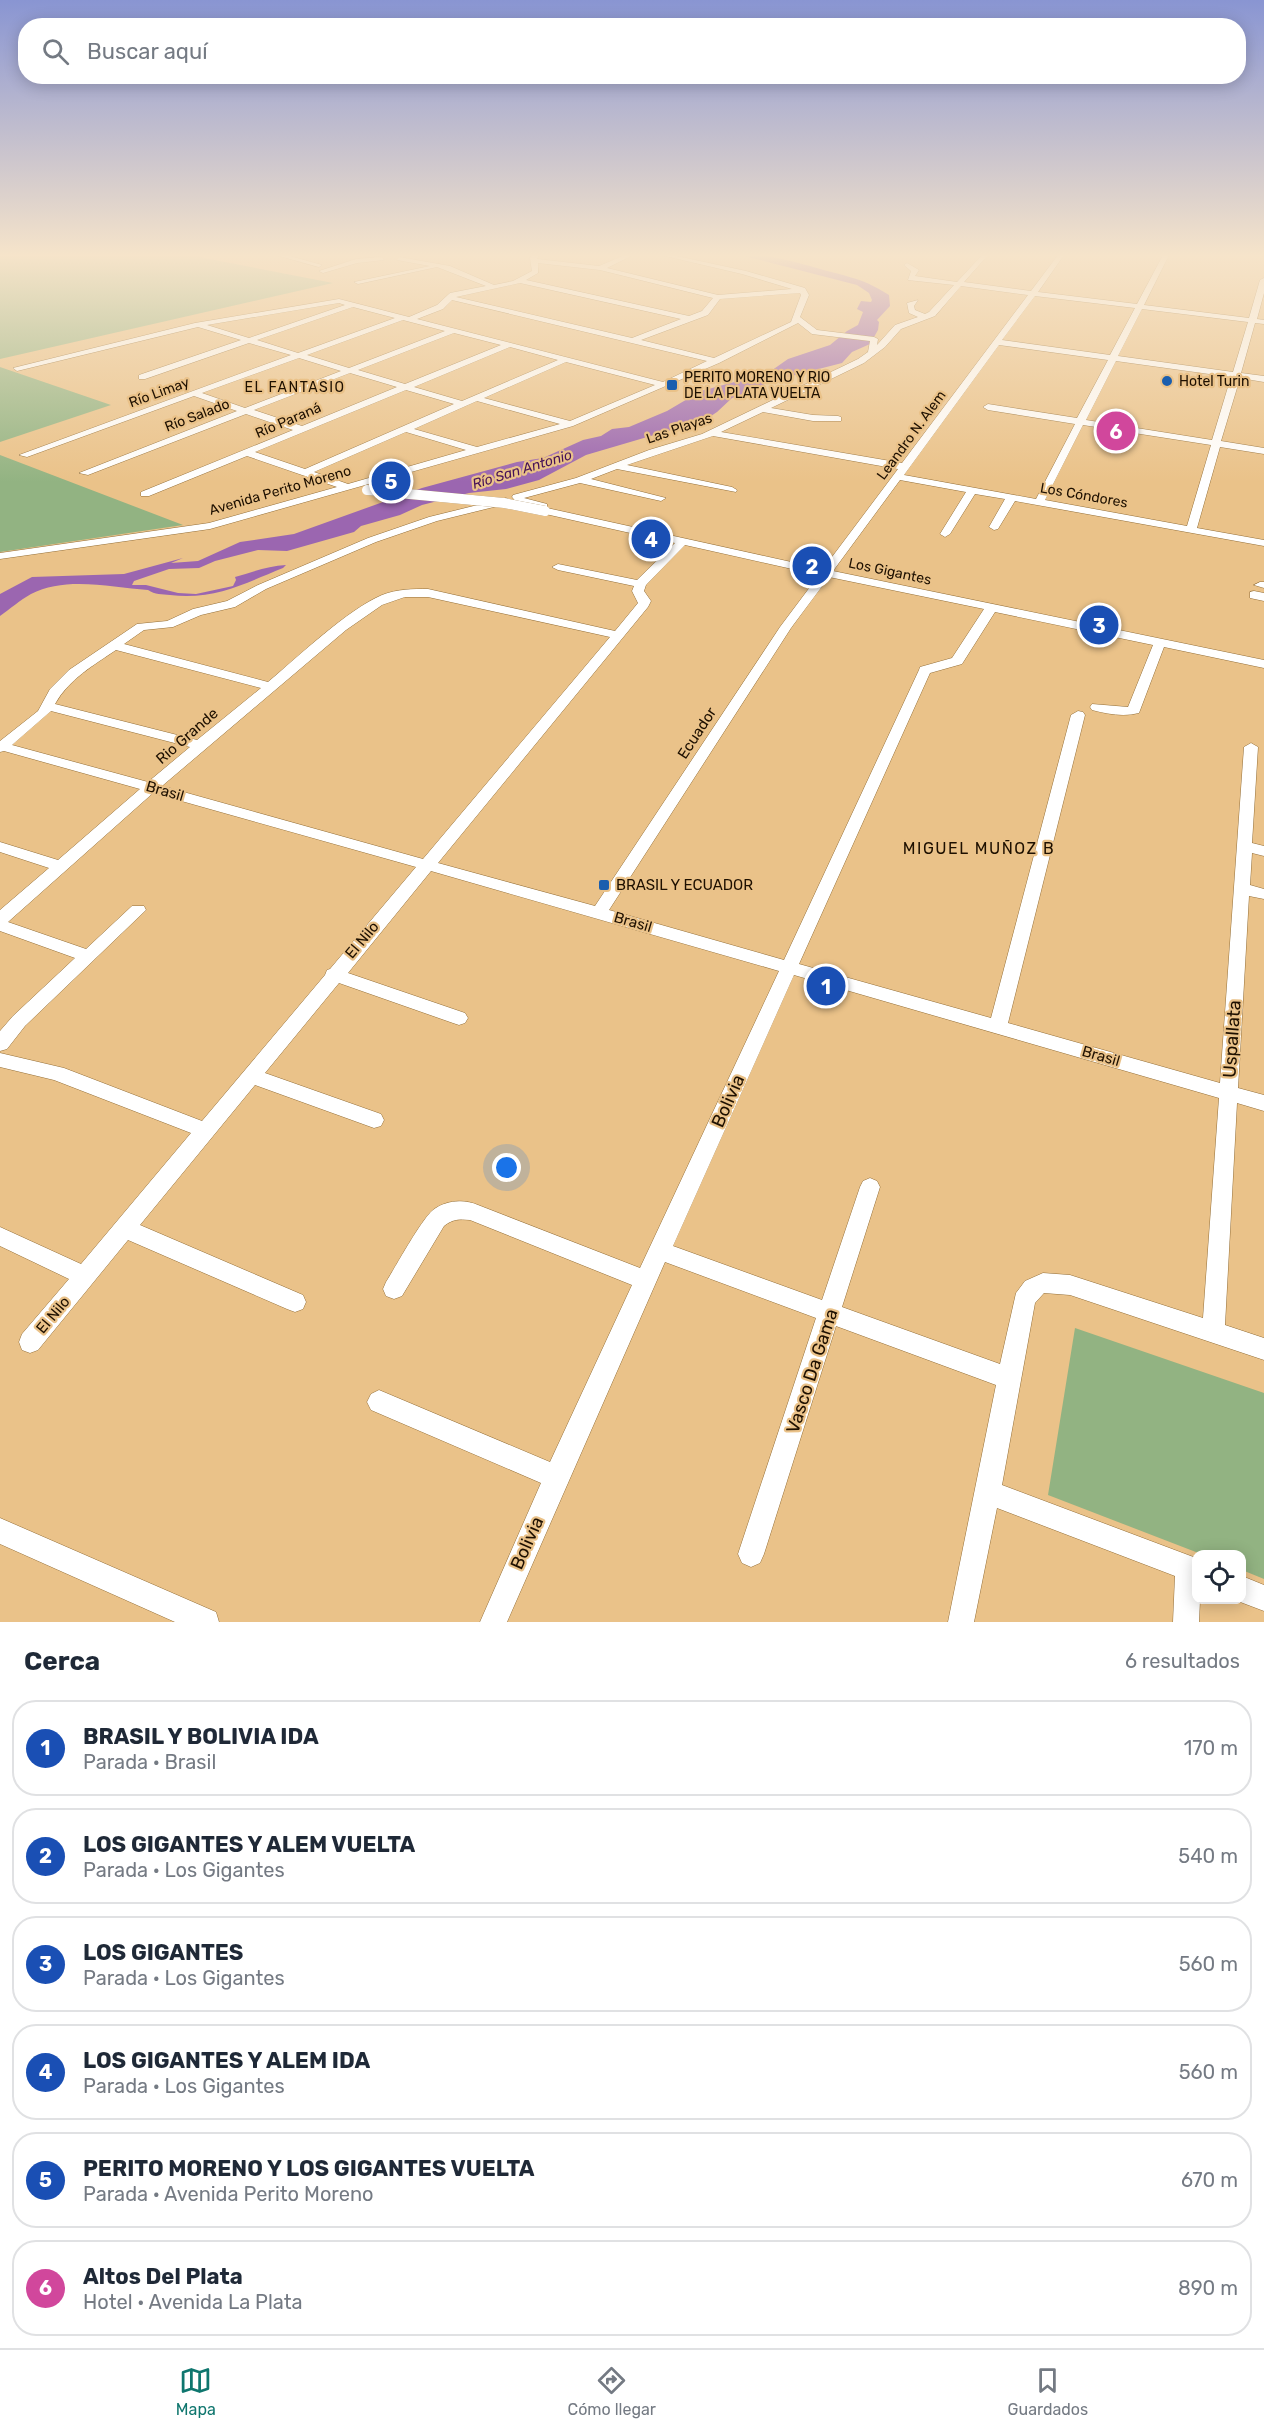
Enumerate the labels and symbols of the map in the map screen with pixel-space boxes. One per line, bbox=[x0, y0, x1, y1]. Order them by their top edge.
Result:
place label: PERITO MORENO Y RIO DE LA PLATA VUELTA bbox=[684, 369, 830, 402]
place label: Hotel Turin bbox=[1179, 373, 1249, 390]
street label: Río Limay bbox=[127, 374, 192, 411]
marker: Hotel Turin bbox=[1160, 374, 1174, 388]
marker: PERITO MORENO Y RIO DE LA PLATA VUELTA bbox=[665, 378, 679, 392]
district label: EL FANTASIO bbox=[245, 379, 345, 396]
street label: Leandro N. Alem bbox=[873, 387, 949, 483]
street label: Río Salado bbox=[162, 395, 232, 436]
street label: Río Paraná bbox=[253, 399, 324, 442]
pin: 6 bbox=[1096, 408, 1136, 454]
street label: Las Playas bbox=[644, 409, 714, 448]
water label: Río San Antonio bbox=[470, 446, 574, 493]
pin: 5 bbox=[372, 458, 410, 504]
street label: Avenida Perito Moreno bbox=[207, 462, 353, 519]
street label: Los Cóndores bbox=[1039, 479, 1129, 512]
pin: 4 bbox=[632, 516, 670, 562]
pin: 2 bbox=[792, 544, 832, 588]
street label: Los Gigantes bbox=[847, 554, 933, 589]
pin: 3 bbox=[1080, 602, 1118, 648]
street label: Rio Grande bbox=[152, 704, 222, 768]
street label: Ecuador bbox=[674, 704, 720, 762]
street label: Brasil bbox=[144, 777, 186, 805]
district label: MIGUEL MUÑOZ B bbox=[903, 839, 1055, 858]
place label: BRASIL Y ECUADOR bbox=[616, 876, 753, 894]
marker: BRASIL Y ECUADOR bbox=[597, 878, 611, 892]
street label: Brasil bbox=[612, 908, 654, 936]
street label: El Nilo bbox=[341, 918, 383, 962]
pin: 1 bbox=[806, 964, 846, 1008]
street label: Uspallata bbox=[1218, 999, 1246, 1079]
street label: Brasil bbox=[1080, 1042, 1122, 1070]
street label: Bolivia bbox=[707, 1071, 749, 1131]
your location bbox=[492, 1153, 521, 1182]
street label: El Nilo bbox=[32, 1293, 74, 1337]
street label: Vasco Da Gama bbox=[782, 1306, 842, 1436]
street label: Bolivia bbox=[506, 1513, 548, 1573]

